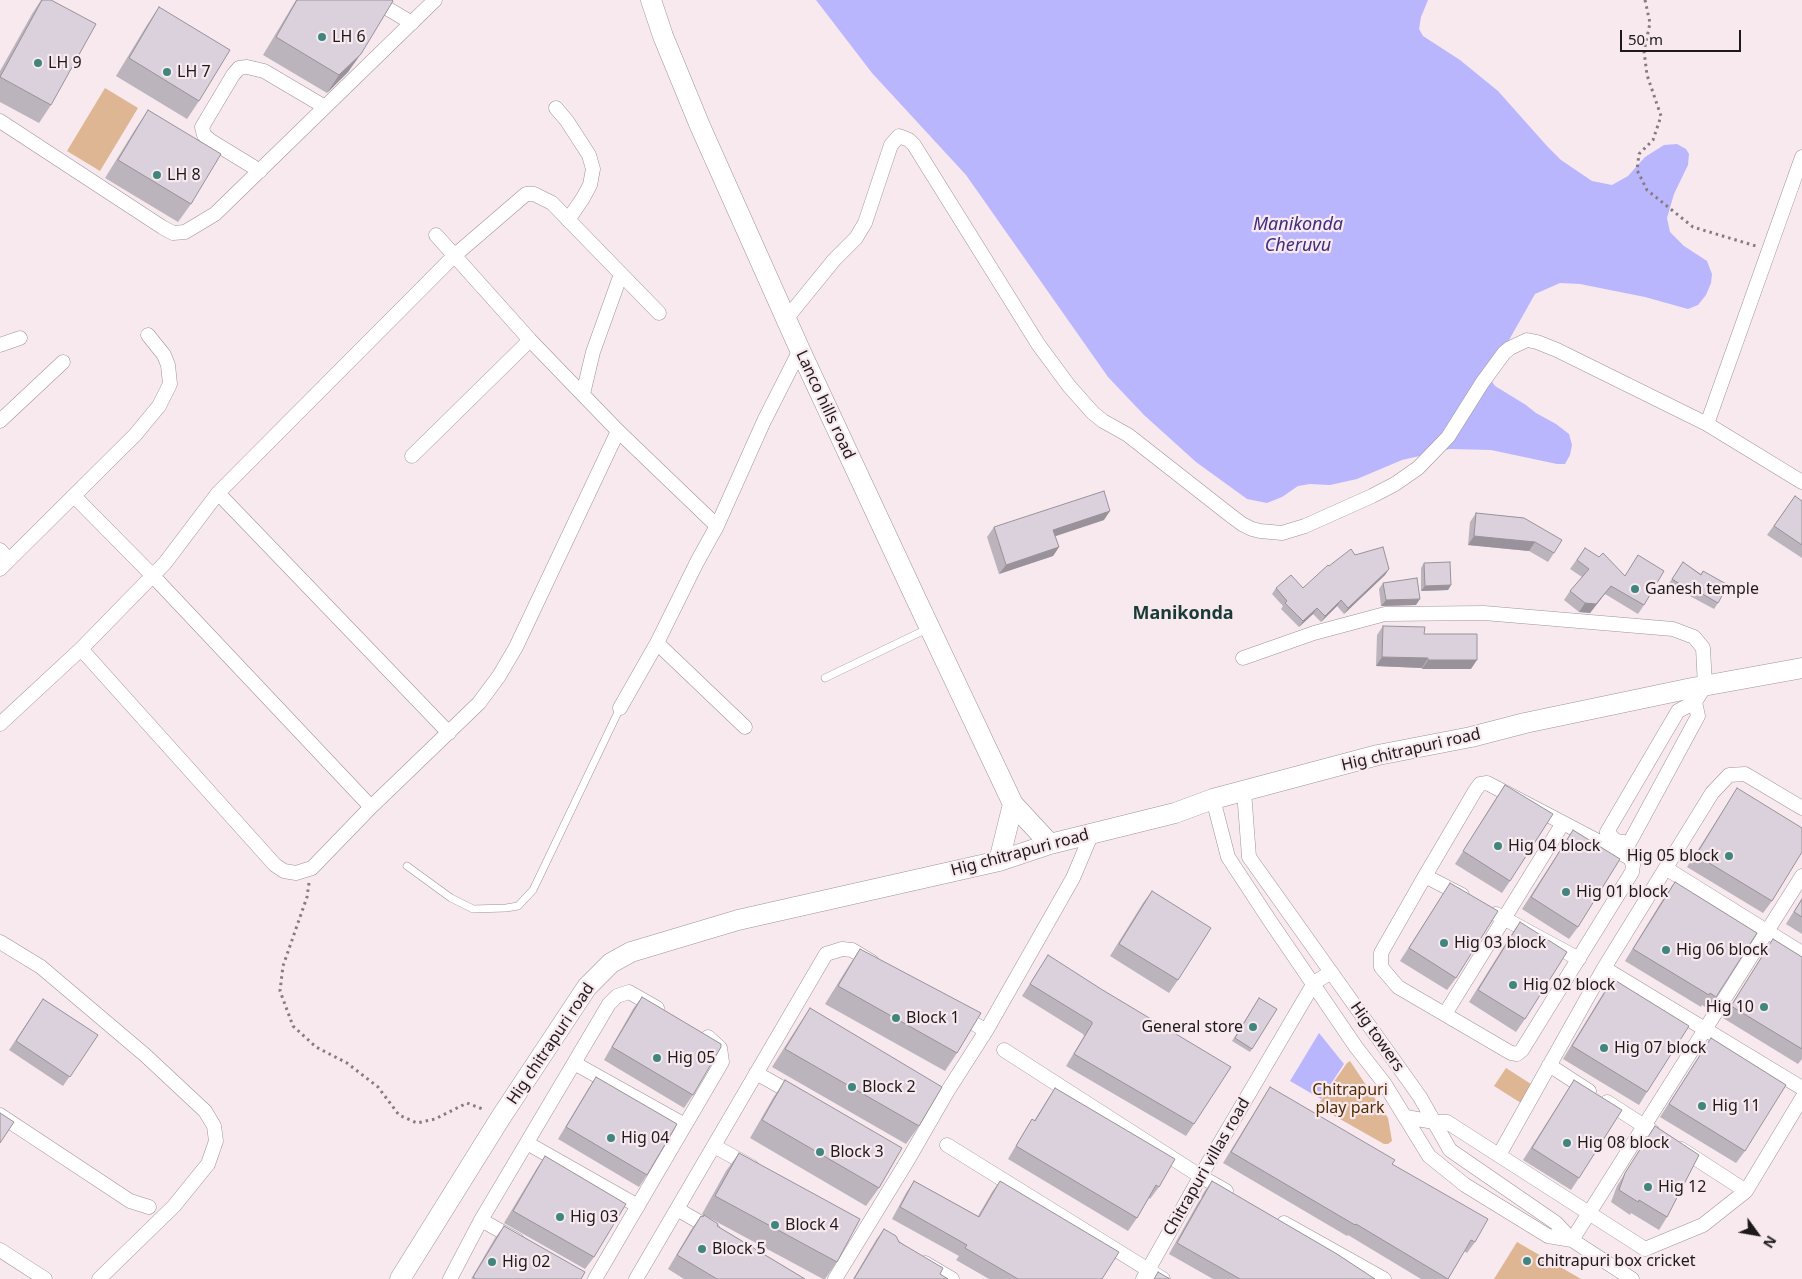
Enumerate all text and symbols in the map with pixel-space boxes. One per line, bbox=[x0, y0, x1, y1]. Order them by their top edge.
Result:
scale bar bbox=[1622, 20, 1743, 52]
place label: LH 6 bbox=[332, 27, 366, 47]
text: 50 m bbox=[1628, 29, 1663, 49]
marker: LH 6 bbox=[316, 31, 328, 43]
place label: LH 9 bbox=[48, 53, 82, 73]
marker: LH 9 bbox=[32, 57, 44, 69]
place label: LH 7 bbox=[177, 62, 211, 82]
marker: LH 7 bbox=[161, 66, 173, 78]
place label: LH 8 bbox=[167, 165, 201, 185]
marker: LH 8 bbox=[151, 169, 163, 181]
water label: Manikonda Cheruvu bbox=[1253, 214, 1343, 256]
street label: Lanco hills road bbox=[791, 348, 859, 462]
place label: Ganesh temple bbox=[1645, 579, 1759, 599]
marker: Ganesh temple bbox=[1629, 583, 1641, 595]
district label: Manikonda bbox=[1132, 603, 1234, 625]
street label: Hig chitrapuri road bbox=[1340, 725, 1482, 775]
street label: Hig chitrapuri road bbox=[949, 825, 1091, 881]
place label: Hig 04 block bbox=[1508, 836, 1600, 856]
marker: Hig 04 block bbox=[1492, 840, 1504, 852]
place label: Hig 05 block bbox=[1627, 846, 1719, 866]
marker: Hig 05 block bbox=[1723, 850, 1735, 862]
place label: Hig 01 block bbox=[1576, 882, 1668, 902]
marker: Hig 01 block bbox=[1560, 886, 1572, 898]
place label: Hig 03 block bbox=[1454, 933, 1546, 953]
marker: Hig 03 block bbox=[1438, 937, 1450, 949]
place label: Hig 06 block bbox=[1676, 940, 1768, 960]
marker: Hig 06 block bbox=[1660, 944, 1672, 956]
place label: Hig 02 block bbox=[1523, 975, 1615, 995]
marker: Hig 02 block bbox=[1507, 979, 1519, 991]
street label: Hig chitrapuri road bbox=[503, 980, 599, 1108]
place label: Hig 10 bbox=[1706, 997, 1754, 1017]
street label: Hig towers bbox=[1346, 998, 1408, 1076]
marker: Hig 10 bbox=[1758, 1001, 1770, 1013]
place label: Block 1 bbox=[906, 1008, 960, 1028]
marker: Block 1 bbox=[890, 1012, 902, 1024]
place label: General store bbox=[1141, 1017, 1243, 1037]
marker: General store bbox=[1247, 1021, 1259, 1033]
place label: Hig 07 block bbox=[1614, 1038, 1706, 1058]
marker: Hig 07 block bbox=[1598, 1042, 1610, 1054]
place label: Hig 05 bbox=[667, 1048, 715, 1068]
marker: Hig 05 bbox=[651, 1052, 663, 1064]
place label: Block 2 bbox=[862, 1077, 916, 1097]
park label: Chitrapuri play park bbox=[1312, 1080, 1388, 1118]
marker: Block 2 bbox=[846, 1081, 858, 1093]
street label: Chitrapuri villas road bbox=[1160, 1095, 1254, 1239]
place label: Hig 11 bbox=[1712, 1096, 1760, 1116]
marker: Hig 11 bbox=[1696, 1100, 1708, 1112]
place label: Hig 04 bbox=[621, 1128, 669, 1148]
marker: Hig 04 bbox=[605, 1132, 617, 1144]
place label: Hig 08 block bbox=[1577, 1133, 1669, 1153]
marker: Hig 08 block bbox=[1561, 1137, 1573, 1149]
place label: Block 3 bbox=[830, 1142, 884, 1162]
marker: Block 3 bbox=[814, 1146, 826, 1158]
place label: Hig 12 bbox=[1658, 1177, 1706, 1197]
marker: Hig 12 bbox=[1642, 1181, 1654, 1193]
place label: Hig 03 bbox=[570, 1207, 618, 1227]
north arrow bbox=[1732, 1209, 1782, 1259]
marker: Hig 03 bbox=[554, 1211, 566, 1223]
place label: Block 4 bbox=[785, 1215, 839, 1235]
marker: Block 4 bbox=[769, 1219, 781, 1231]
text: N bbox=[1759, 1232, 1781, 1252]
place label: Block 5 bbox=[712, 1239, 766, 1259]
marker: Block 5 bbox=[696, 1243, 708, 1255]
place label: chitrapuri box cricket bbox=[1537, 1251, 1696, 1271]
place label: Hig 02 bbox=[502, 1252, 550, 1272]
marker: chitrapuri box cricket bbox=[1521, 1255, 1533, 1267]
marker: Hig 02 bbox=[486, 1256, 498, 1268]

